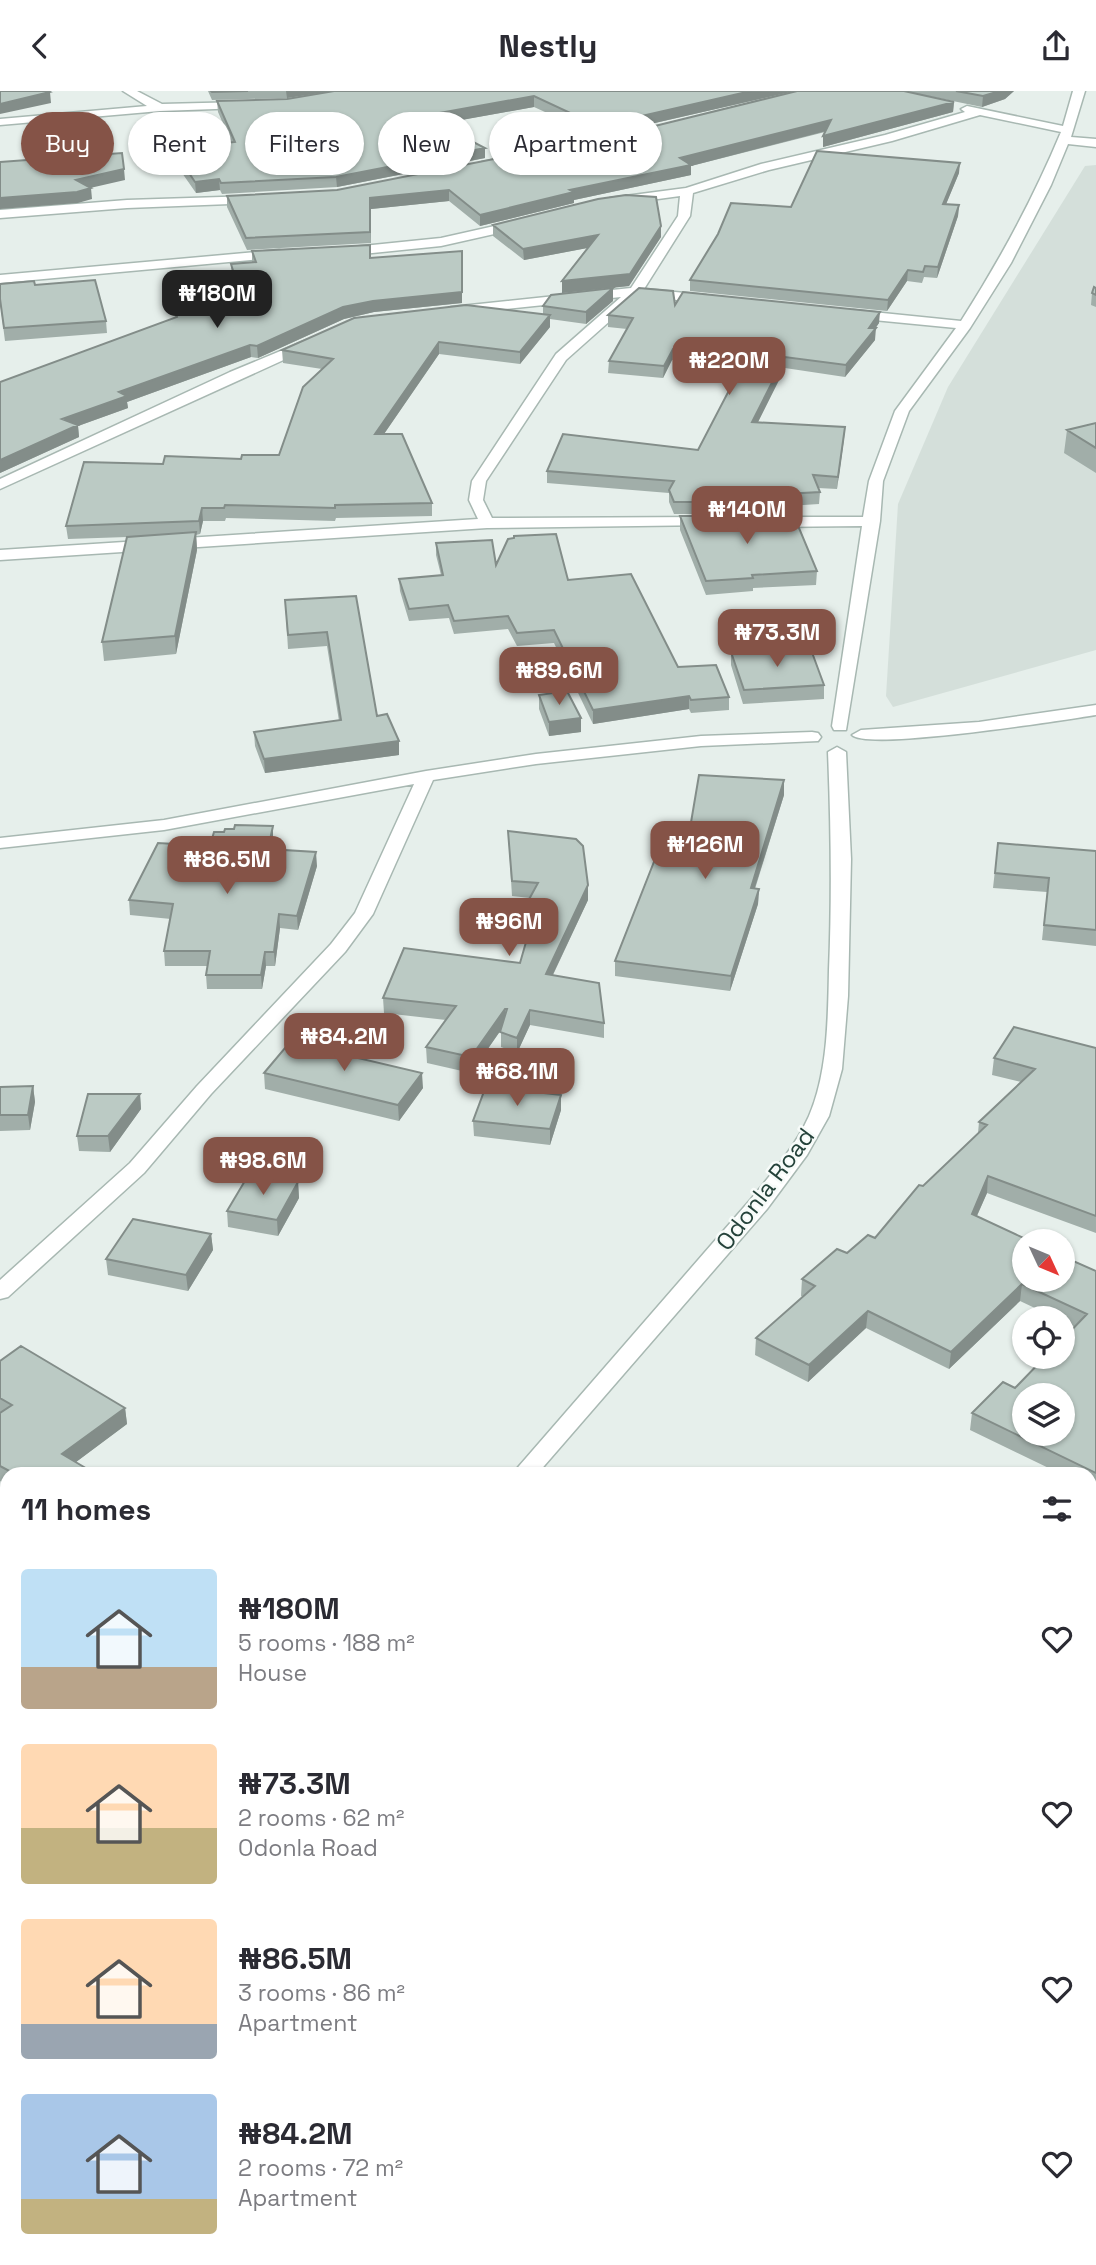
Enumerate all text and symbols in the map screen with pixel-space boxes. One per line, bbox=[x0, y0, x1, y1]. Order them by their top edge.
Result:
text: Nestly bbox=[498, 26, 598, 66]
icon: back bbox=[21, 27, 59, 65]
icon: share bbox=[1037, 27, 1075, 65]
chip: Buy bbox=[21, 112, 114, 175]
chip: Rent bbox=[128, 112, 231, 175]
chip: Filters bbox=[245, 112, 364, 175]
chip: New bbox=[378, 112, 475, 175]
chip: Apartment bbox=[489, 112, 662, 175]
pin: ₦180M bbox=[168, 271, 266, 330]
text: ₦180M bbox=[178, 278, 256, 308]
pin: ₦220M bbox=[680, 337, 778, 397]
text: ₦220M bbox=[688, 345, 770, 375]
pin: ₦140M bbox=[698, 487, 796, 546]
text: ₦140M bbox=[708, 494, 786, 524]
pin: ₦73.3M bbox=[720, 609, 834, 669]
text: ₦73.3M bbox=[734, 617, 820, 647]
pin: ₦89.6M bbox=[502, 647, 616, 707]
text: ₦89.6M bbox=[515, 655, 603, 685]
pin: ₦126M bbox=[656, 821, 754, 881]
text: ₦126M bbox=[666, 829, 744, 859]
pin: ₦86.5M bbox=[170, 837, 284, 896]
text: ₦86.5M bbox=[183, 844, 271, 874]
pin: ₦96M bbox=[468, 899, 550, 958]
text: ₦96M bbox=[475, 906, 543, 936]
pin: ₦84.2M bbox=[287, 1013, 401, 1073]
text: ₦84.2M bbox=[300, 1021, 388, 1051]
pin: ₦68.1M bbox=[460, 1049, 574, 1108]
text: ₦68.1M bbox=[476, 1056, 558, 1086]
street label: Odonla Road bbox=[709, 1121, 821, 1257]
pin: ₦98.6M bbox=[206, 1137, 320, 1197]
text: ₦98.6M bbox=[219, 1145, 307, 1175]
north arrow bbox=[1012, 1229, 1074, 1291]
map controls bbox=[1012, 1229, 1075, 1446]
button: locate bbox=[1012, 1306, 1075, 1369]
button: layers bbox=[1012, 1383, 1075, 1446]
text: 11 homes bbox=[21, 1490, 151, 1529]
icon: filters bbox=[1038, 1490, 1076, 1528]
text: ₦180M bbox=[238, 1589, 340, 1628]
icon: home bbox=[77, 1597, 161, 1681]
icon: heart bbox=[1038, 1620, 1076, 1658]
text: 5 rooms · 188 m² bbox=[238, 1628, 415, 1658]
text: House bbox=[238, 1658, 307, 1688]
text: ₦73.3M bbox=[238, 1764, 351, 1803]
icon: home bbox=[77, 1772, 161, 1856]
icon: heart bbox=[1038, 1795, 1076, 1833]
text: 2 rooms · 62 m² bbox=[238, 1803, 404, 1833]
text: Odonla Road bbox=[238, 1833, 378, 1863]
text: ₦86.5M bbox=[238, 1939, 352, 1978]
icon: home bbox=[77, 1947, 161, 2031]
icon: heart bbox=[1038, 1970, 1076, 2008]
text: 3 rooms · 86 m² bbox=[238, 1978, 405, 2008]
text: Apartment bbox=[238, 2008, 358, 2038]
text: ₦84.2M bbox=[238, 2114, 352, 2153]
icon: home bbox=[77, 2122, 161, 2206]
icon: heart bbox=[1038, 2145, 1076, 2183]
text: 2 rooms · 72 m² bbox=[238, 2153, 403, 2183]
text: Apartment bbox=[238, 2183, 358, 2213]

